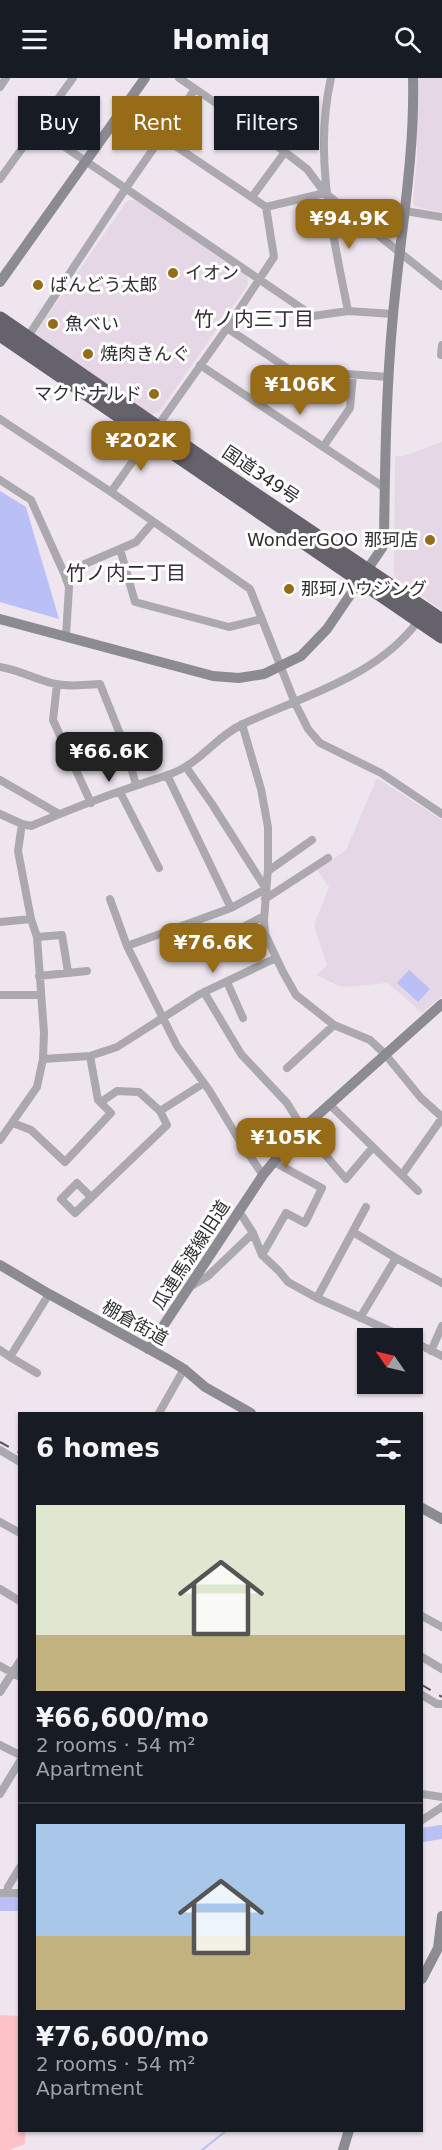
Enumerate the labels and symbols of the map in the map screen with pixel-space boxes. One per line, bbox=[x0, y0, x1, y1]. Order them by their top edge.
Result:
pin: ¥94.9K bbox=[300, 199, 398, 250]
place label: イオン bbox=[185, 262, 239, 283]
marker: イオン bbox=[166, 266, 180, 280]
place label: ばんどう太郎 bbox=[50, 274, 157, 295]
marker: ばんどう太郎 bbox=[31, 278, 45, 292]
district label: 竹ノ内三丁目 bbox=[194, 307, 314, 331]
place label: 魚べい bbox=[65, 313, 119, 334]
marker: 魚べい bbox=[46, 317, 60, 331]
place label: 焼肉きんぐ bbox=[100, 343, 190, 364]
marker: 焼肉きんぐ bbox=[81, 347, 95, 361]
pin: ¥106K bbox=[258, 365, 342, 416]
place label: マクドナルド bbox=[34, 383, 142, 404]
marker: マクドナルド bbox=[147, 387, 161, 401]
pin: ¥202K bbox=[99, 421, 183, 472]
street label: 国道349号 bbox=[219, 441, 304, 508]
place label: WonderGOO 那珂店 bbox=[247, 529, 418, 550]
marker: WonderGOO 那珂店 bbox=[423, 533, 437, 547]
district label: 竹ノ内二丁目 bbox=[66, 561, 186, 585]
place label: 那珂ハウジング bbox=[301, 578, 427, 599]
marker: 那珂ハウジング bbox=[282, 582, 296, 596]
pin: ¥66.6K bbox=[60, 732, 158, 783]
pin: ¥76.6K bbox=[164, 923, 262, 974]
pin: ¥105K bbox=[244, 1118, 328, 1169]
street label: 瓜連馬渡線旧道 bbox=[147, 1196, 234, 1313]
street label: 棚倉街道 bbox=[99, 1296, 172, 1349]
north arrow bbox=[357, 1328, 423, 1394]

